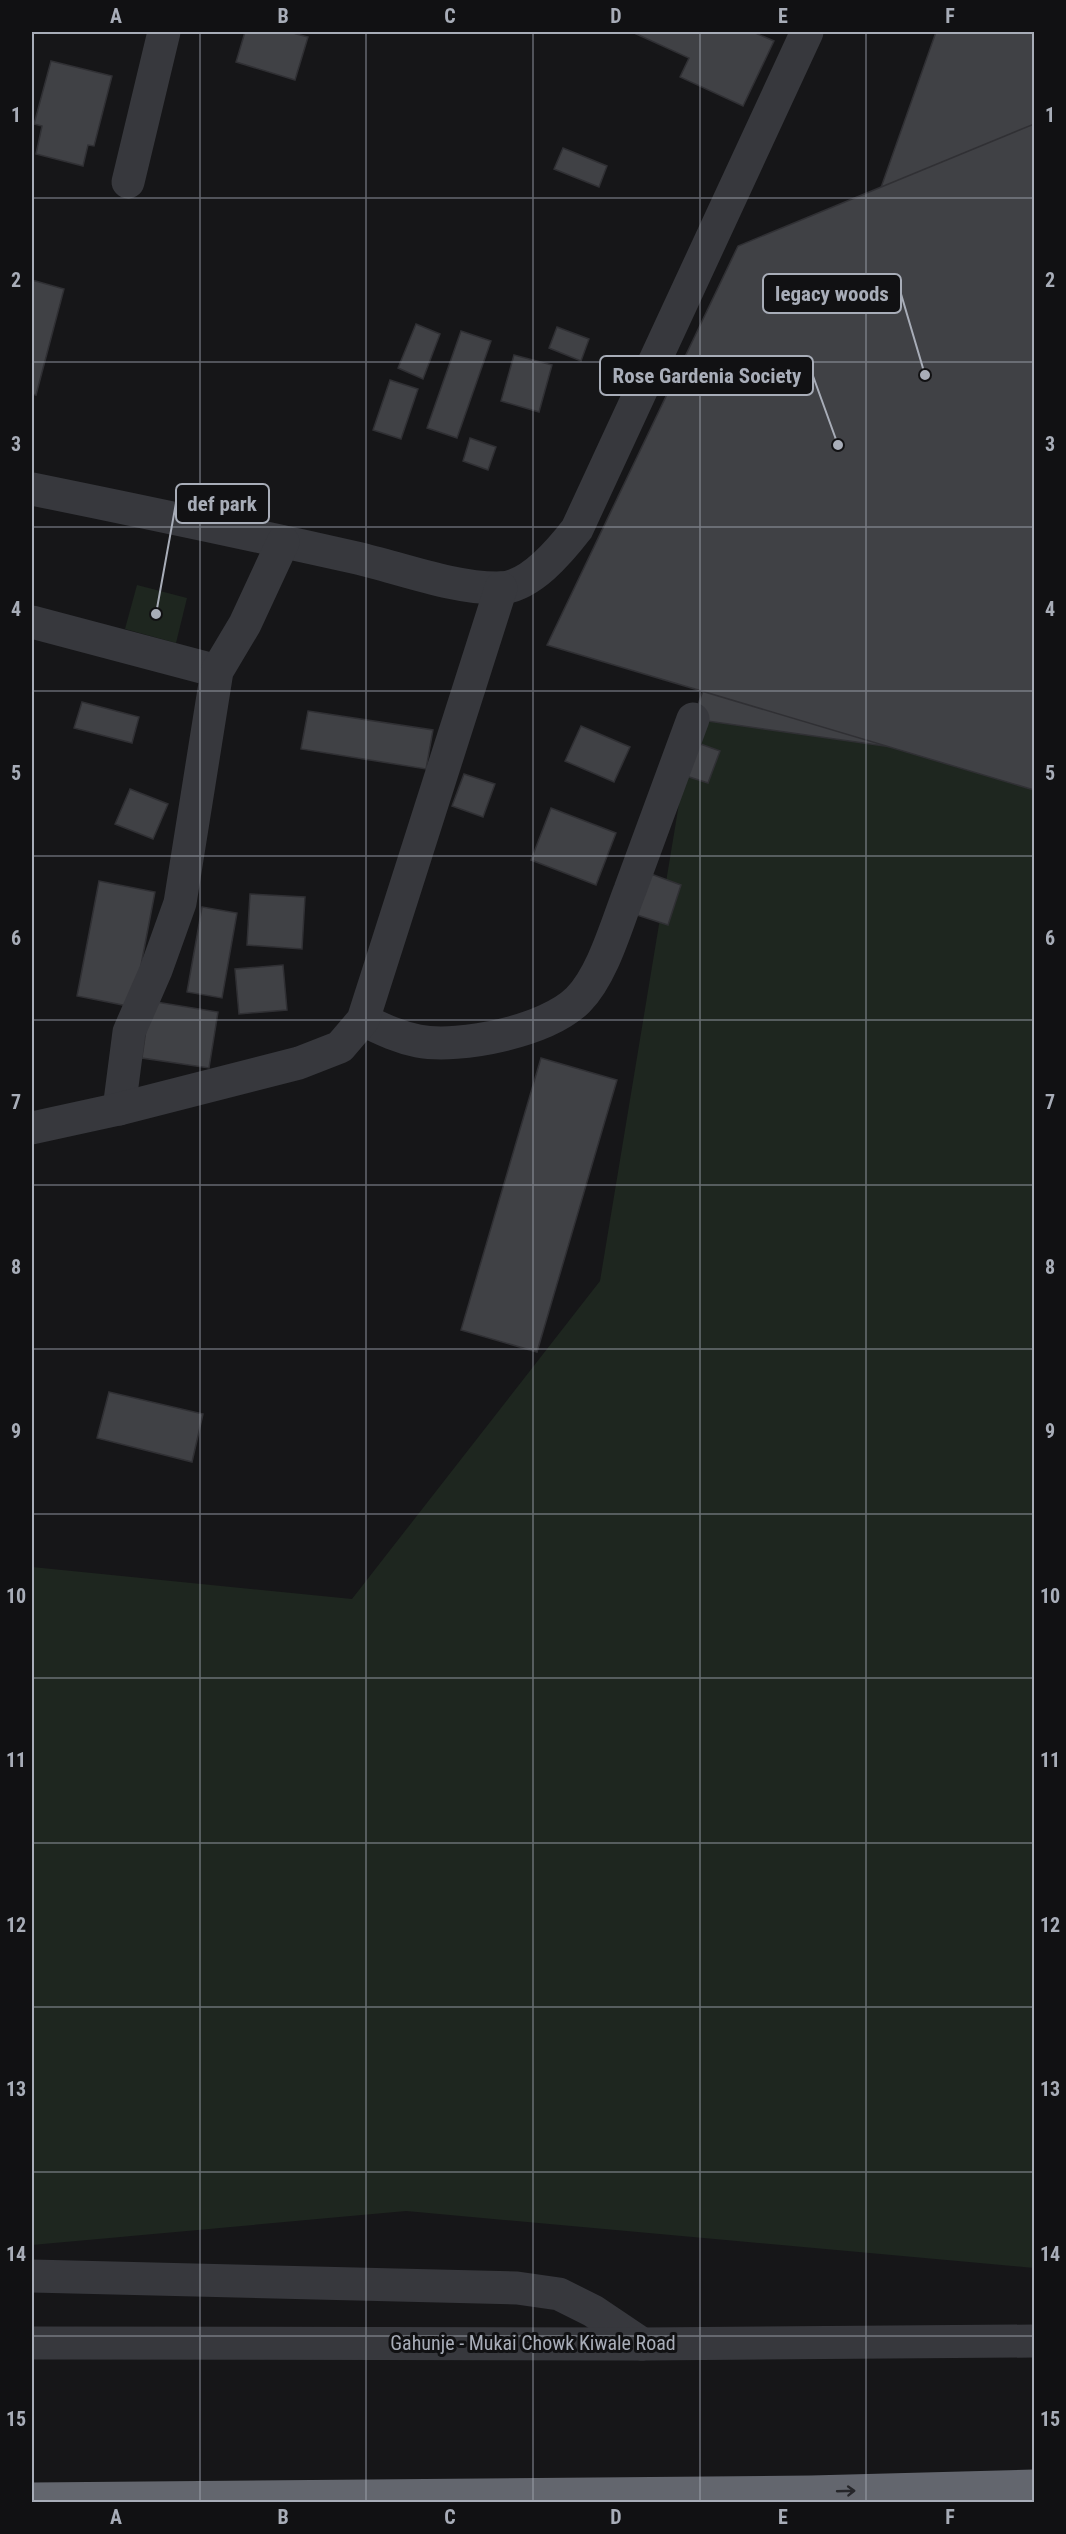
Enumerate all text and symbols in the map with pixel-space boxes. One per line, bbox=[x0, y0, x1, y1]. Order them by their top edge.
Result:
text: A bbox=[110, 4, 122, 28]
text: B bbox=[277, 4, 289, 28]
text: C bbox=[444, 4, 456, 28]
text: D bbox=[610, 4, 622, 28]
text: E bbox=[778, 4, 788, 28]
text: F bbox=[945, 4, 955, 28]
text: 1 bbox=[11, 103, 21, 127]
text: 1 bbox=[1045, 103, 1055, 127]
text: 2 bbox=[11, 268, 21, 292]
text: 2 bbox=[1045, 268, 1055, 292]
callout: legacy woods bbox=[763, 274, 901, 313]
text: legacy woods bbox=[775, 282, 889, 306]
callout: Rose Gardenia Society bbox=[600, 356, 813, 395]
text: Rose Gardenia Society bbox=[613, 364, 802, 388]
text: 3 bbox=[11, 432, 21, 456]
text: 3 bbox=[1045, 432, 1055, 456]
callout: def park bbox=[176, 484, 269, 523]
text: def park bbox=[187, 492, 258, 516]
text: 4 bbox=[11, 597, 21, 621]
text: 4 bbox=[1045, 597, 1055, 621]
text: 5 bbox=[11, 761, 21, 785]
text: 5 bbox=[1045, 761, 1055, 785]
text: 6 bbox=[11, 926, 21, 950]
text: 6 bbox=[1045, 926, 1055, 950]
text: 7 bbox=[11, 1090, 21, 1114]
text: 7 bbox=[1045, 1090, 1055, 1114]
text: 8 bbox=[11, 1255, 21, 1279]
text: 8 bbox=[1045, 1255, 1055, 1279]
text: 9 bbox=[11, 1419, 21, 1443]
text: 9 bbox=[1045, 1419, 1055, 1443]
text: 10 bbox=[6, 1584, 26, 1608]
text: 10 bbox=[1040, 1584, 1060, 1608]
text: 11 bbox=[6, 1748, 26, 1772]
text: 11 bbox=[1040, 1748, 1060, 1772]
text: 12 bbox=[6, 1913, 26, 1937]
text: 12 bbox=[1040, 1913, 1060, 1937]
text: 13 bbox=[6, 2077, 26, 2101]
text: 13 bbox=[1040, 2077, 1060, 2101]
text: 14 bbox=[6, 2242, 26, 2266]
text: 14 bbox=[1040, 2242, 1060, 2266]
street label: Gahunje - Mukai Chowk Kiwale Road bbox=[390, 2331, 676, 2355]
text: 15 bbox=[6, 2407, 26, 2431]
text: 15 bbox=[1040, 2407, 1060, 2431]
one-way arrow bbox=[835, 2486, 855, 2497]
text: A bbox=[110, 2505, 122, 2529]
text: B bbox=[277, 2505, 289, 2529]
text: C bbox=[444, 2505, 456, 2529]
text: D bbox=[610, 2505, 622, 2529]
text: E bbox=[778, 2505, 788, 2529]
text: F bbox=[945, 2505, 955, 2529]

